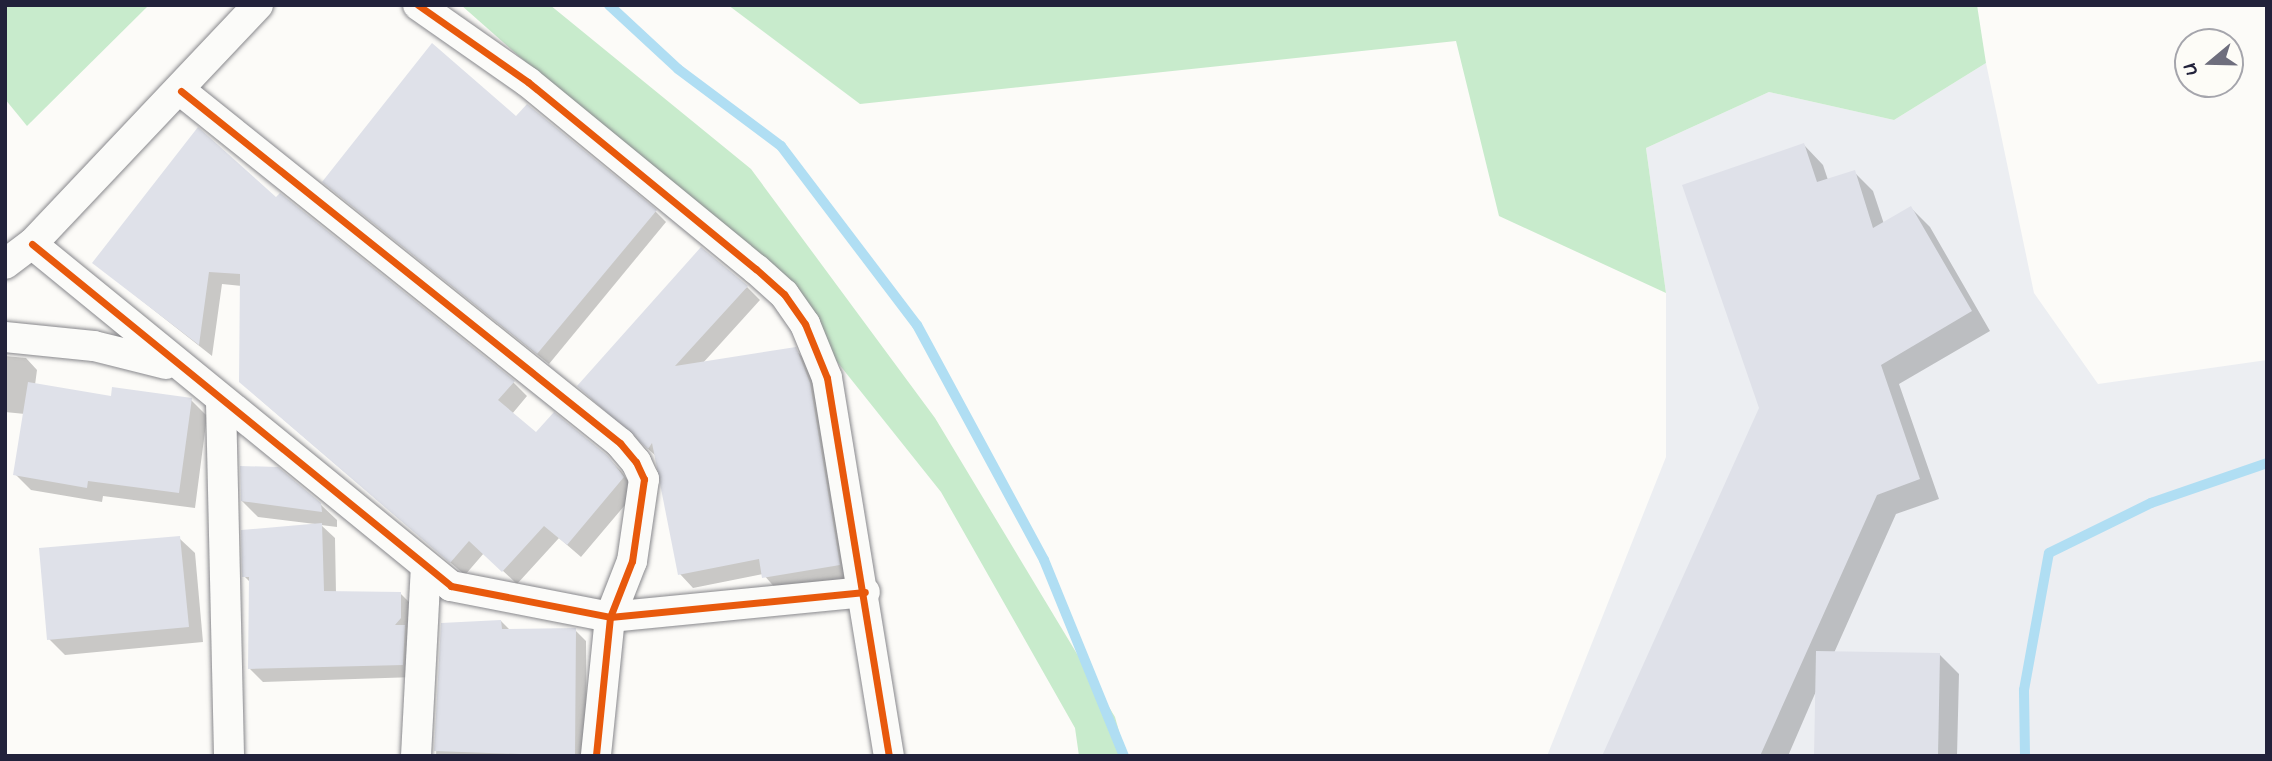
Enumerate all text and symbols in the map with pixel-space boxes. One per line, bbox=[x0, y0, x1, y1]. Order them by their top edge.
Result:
north arrow bbox=[2174, 28, 2244, 98]
text: U bbox=[2176, 60, 2205, 79]

